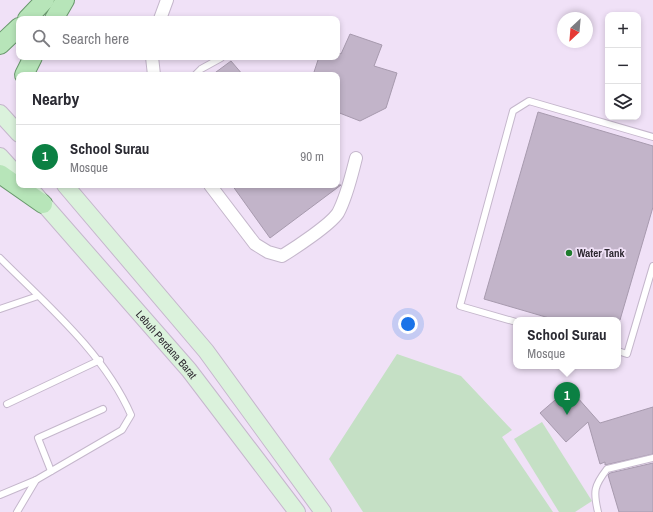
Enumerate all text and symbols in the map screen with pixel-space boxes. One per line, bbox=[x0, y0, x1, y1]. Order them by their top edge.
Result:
north arrow bbox=[557, 12, 593, 48]
map controls bbox=[605, 12, 641, 120]
button: + bbox=[605, 12, 641, 48]
search box bbox=[16, 16, 340, 60]
icon: search bbox=[30, 27, 52, 49]
text: Search here bbox=[62, 28, 129, 49]
button: − bbox=[605, 48, 641, 84]
button: layers bbox=[605, 84, 641, 120]
text: Nearby bbox=[32, 87, 79, 110]
text: School Surau bbox=[70, 138, 149, 159]
text: 1 bbox=[42, 148, 48, 165]
text: 90 m bbox=[300, 148, 324, 165]
text: Mosque bbox=[70, 159, 108, 176]
place label: Water Tank bbox=[577, 246, 626, 260]
marker: Water Tank bbox=[564, 248, 574, 258]
street label: Lebuh Perdana Barat bbox=[133, 308, 200, 382]
your location bbox=[398, 314, 418, 334]
popup bbox=[513, 317, 621, 369]
text: School Surau bbox=[527, 324, 607, 345]
text: Mosque bbox=[527, 345, 565, 362]
pin: 1 bbox=[554, 382, 580, 415]

